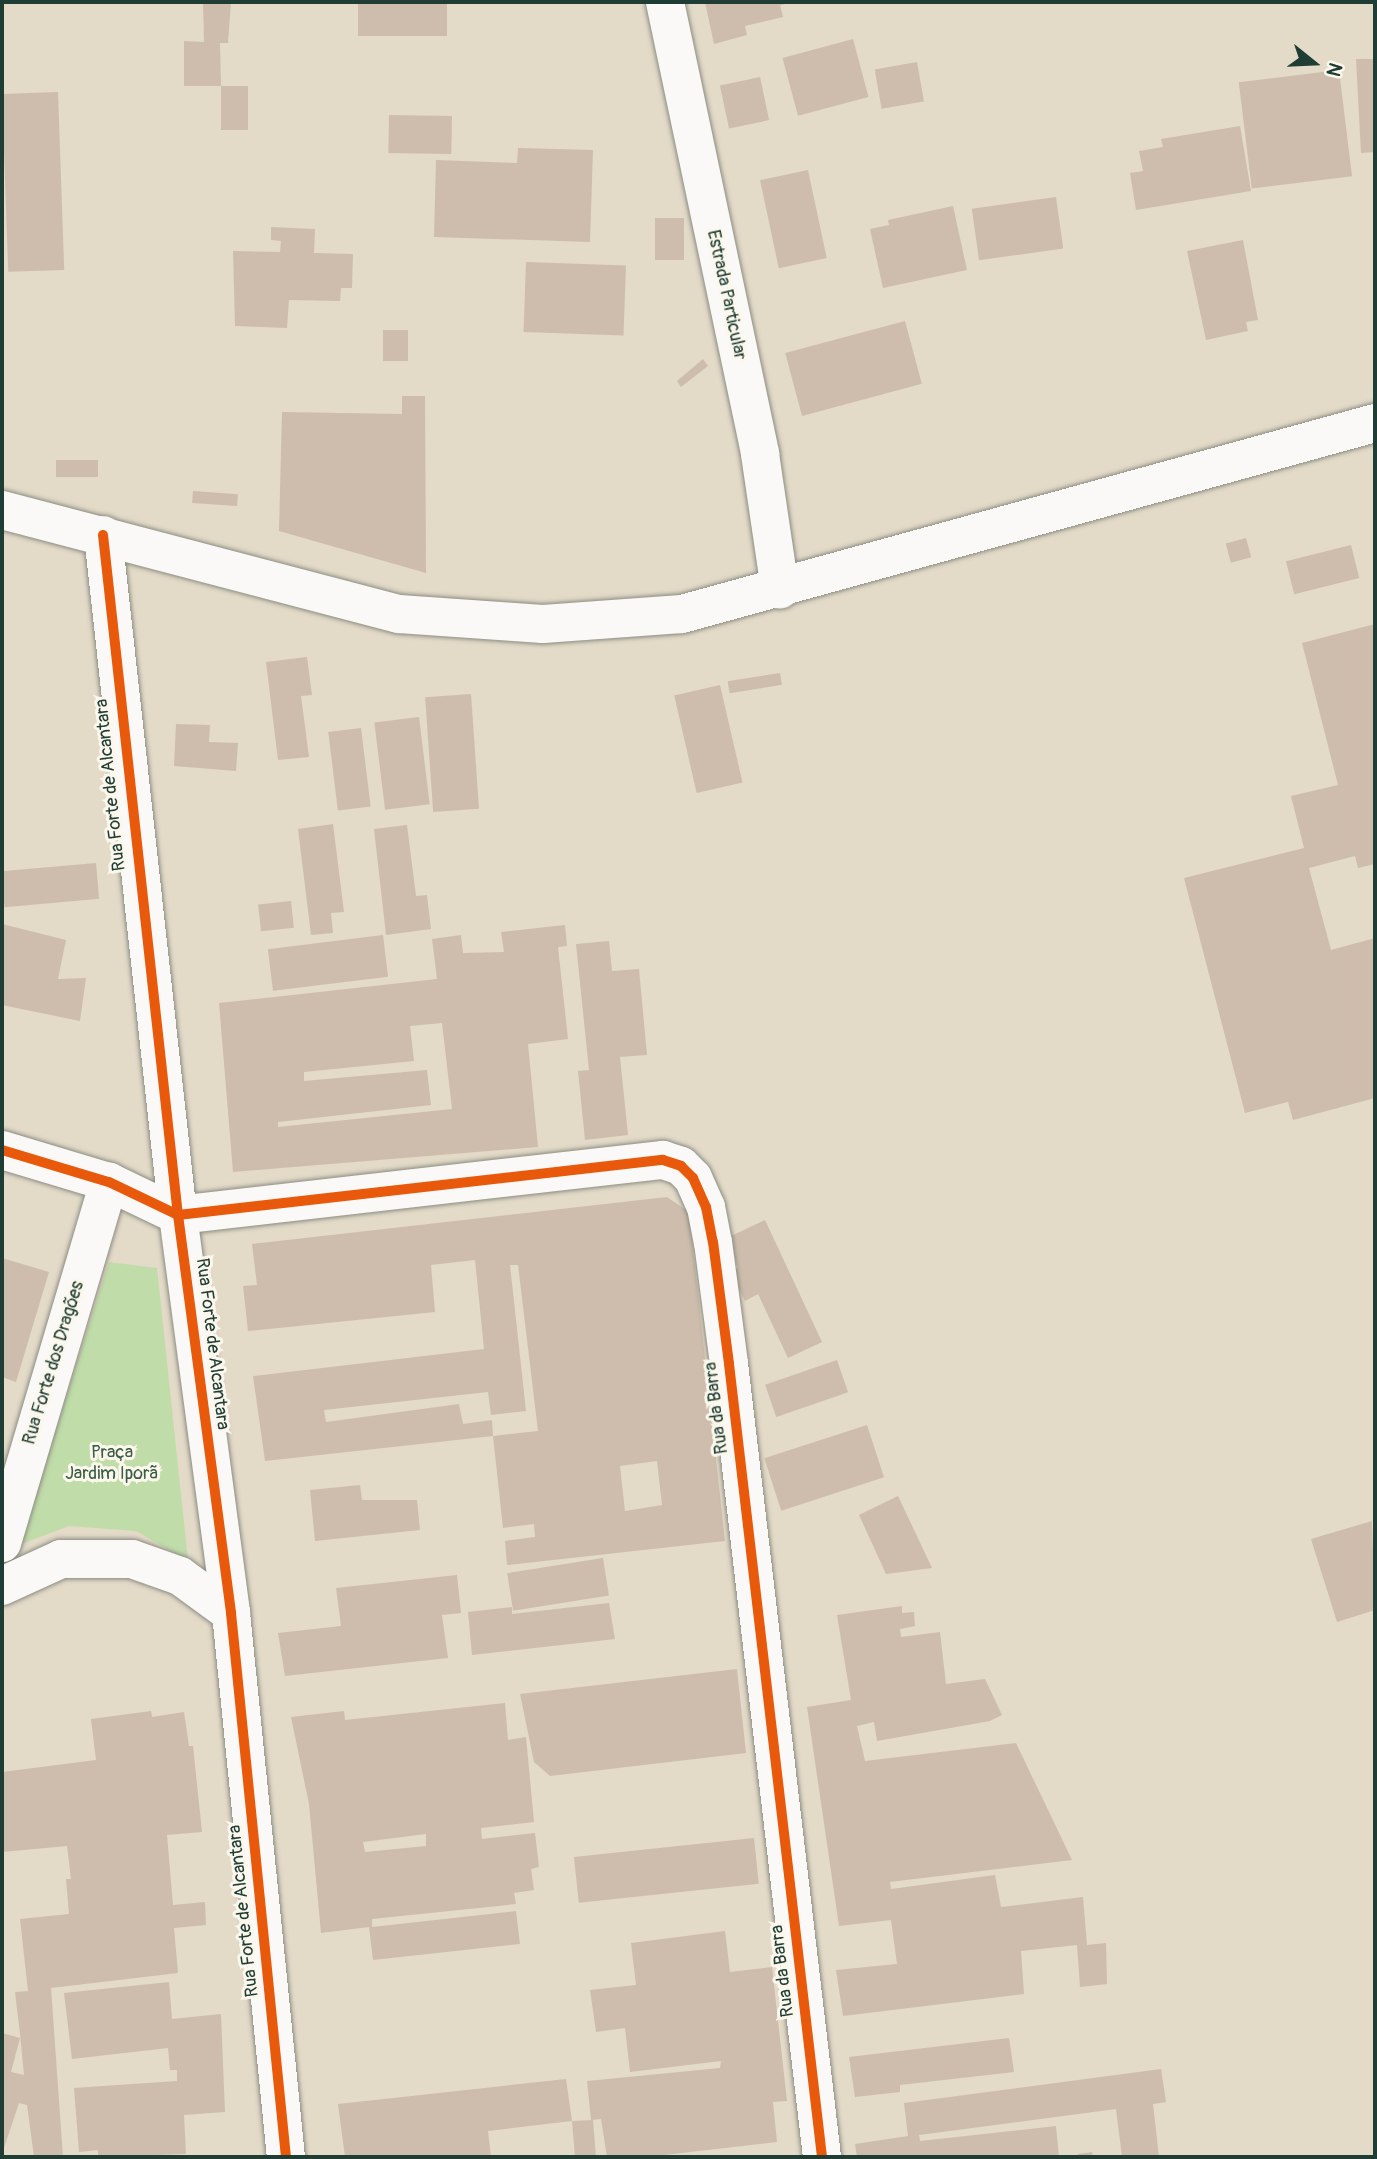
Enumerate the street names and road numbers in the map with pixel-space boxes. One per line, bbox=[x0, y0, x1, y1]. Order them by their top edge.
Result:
street label: Estrada Particular bbox=[702, 228, 750, 362]
street label: Rua Forte de Alcantara bbox=[91, 698, 131, 872]
street label: Rua Forte de Alcantara bbox=[191, 1257, 233, 1431]
street label: Rua Forte dos Dragões bbox=[19, 1279, 89, 1447]
street label: Rua da Barra bbox=[701, 1361, 733, 1455]
street label: Rua Forte de Alcantara bbox=[224, 1824, 264, 1998]
street label: Rua da Barra bbox=[767, 1924, 799, 2018]

